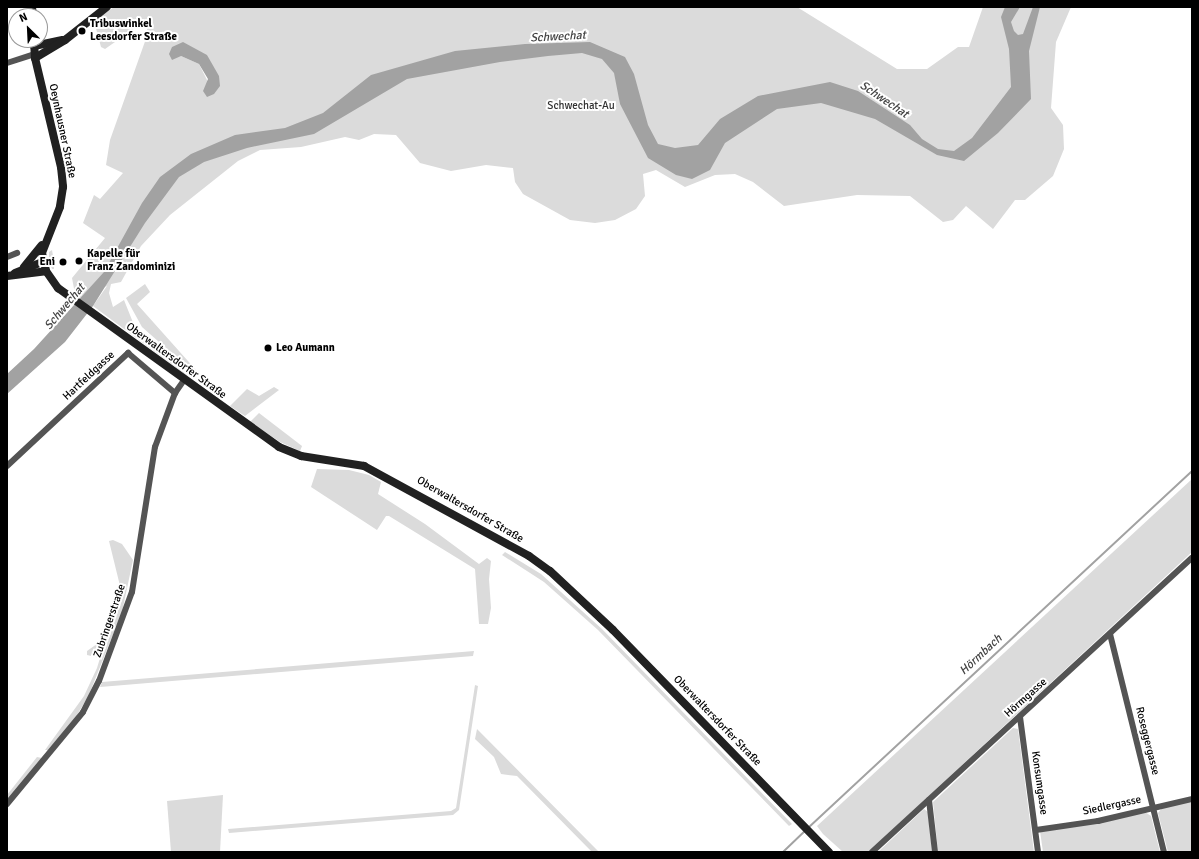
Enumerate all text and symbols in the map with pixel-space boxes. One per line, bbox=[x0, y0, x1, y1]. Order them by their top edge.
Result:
north arrow bbox=[8, 8, 48, 48]
text: N bbox=[17, 10, 29, 25]
place label: Tribuswinkel Leesdorfer Straße bbox=[90, 18, 177, 44]
marker: Tribuswinkel Leesdorfer Straße bbox=[77, 26, 87, 36]
water label: Schwechat bbox=[530, 28, 586, 46]
water label: Schwechat bbox=[857, 79, 911, 121]
street label: Oeynhausner Straße bbox=[46, 83, 78, 179]
park label: Schwechat-Au bbox=[547, 99, 615, 113]
place label: Kapelle für Franz Zandominizi bbox=[87, 248, 175, 274]
place label: Eni bbox=[39, 255, 55, 269]
marker: Kapelle für Franz Zandominizi bbox=[74, 256, 84, 266]
marker: Eni bbox=[58, 257, 68, 267]
water label: Schwechat bbox=[42, 281, 88, 333]
street label: Oberwaltersdorfer Straße bbox=[123, 320, 229, 402]
place label: Leo Aumann bbox=[276, 341, 335, 355]
marker: Leo Aumann bbox=[263, 343, 273, 353]
street label: Hartfeldgasse bbox=[60, 349, 118, 403]
street label: Oberwaltersdorfer Straße bbox=[414, 474, 526, 546]
street label: Zubringerstraße bbox=[91, 582, 129, 660]
water label: Hörmbach bbox=[957, 632, 1005, 678]
street label: Oberwaltersdorfer Straße bbox=[670, 673, 764, 769]
street label: Hörmgasse bbox=[1002, 676, 1050, 720]
street label: Roseggergasse bbox=[1132, 705, 1162, 777]
street label: Konsumgasse bbox=[1028, 750, 1050, 816]
street label: Siedlergasse bbox=[1082, 793, 1142, 819]

